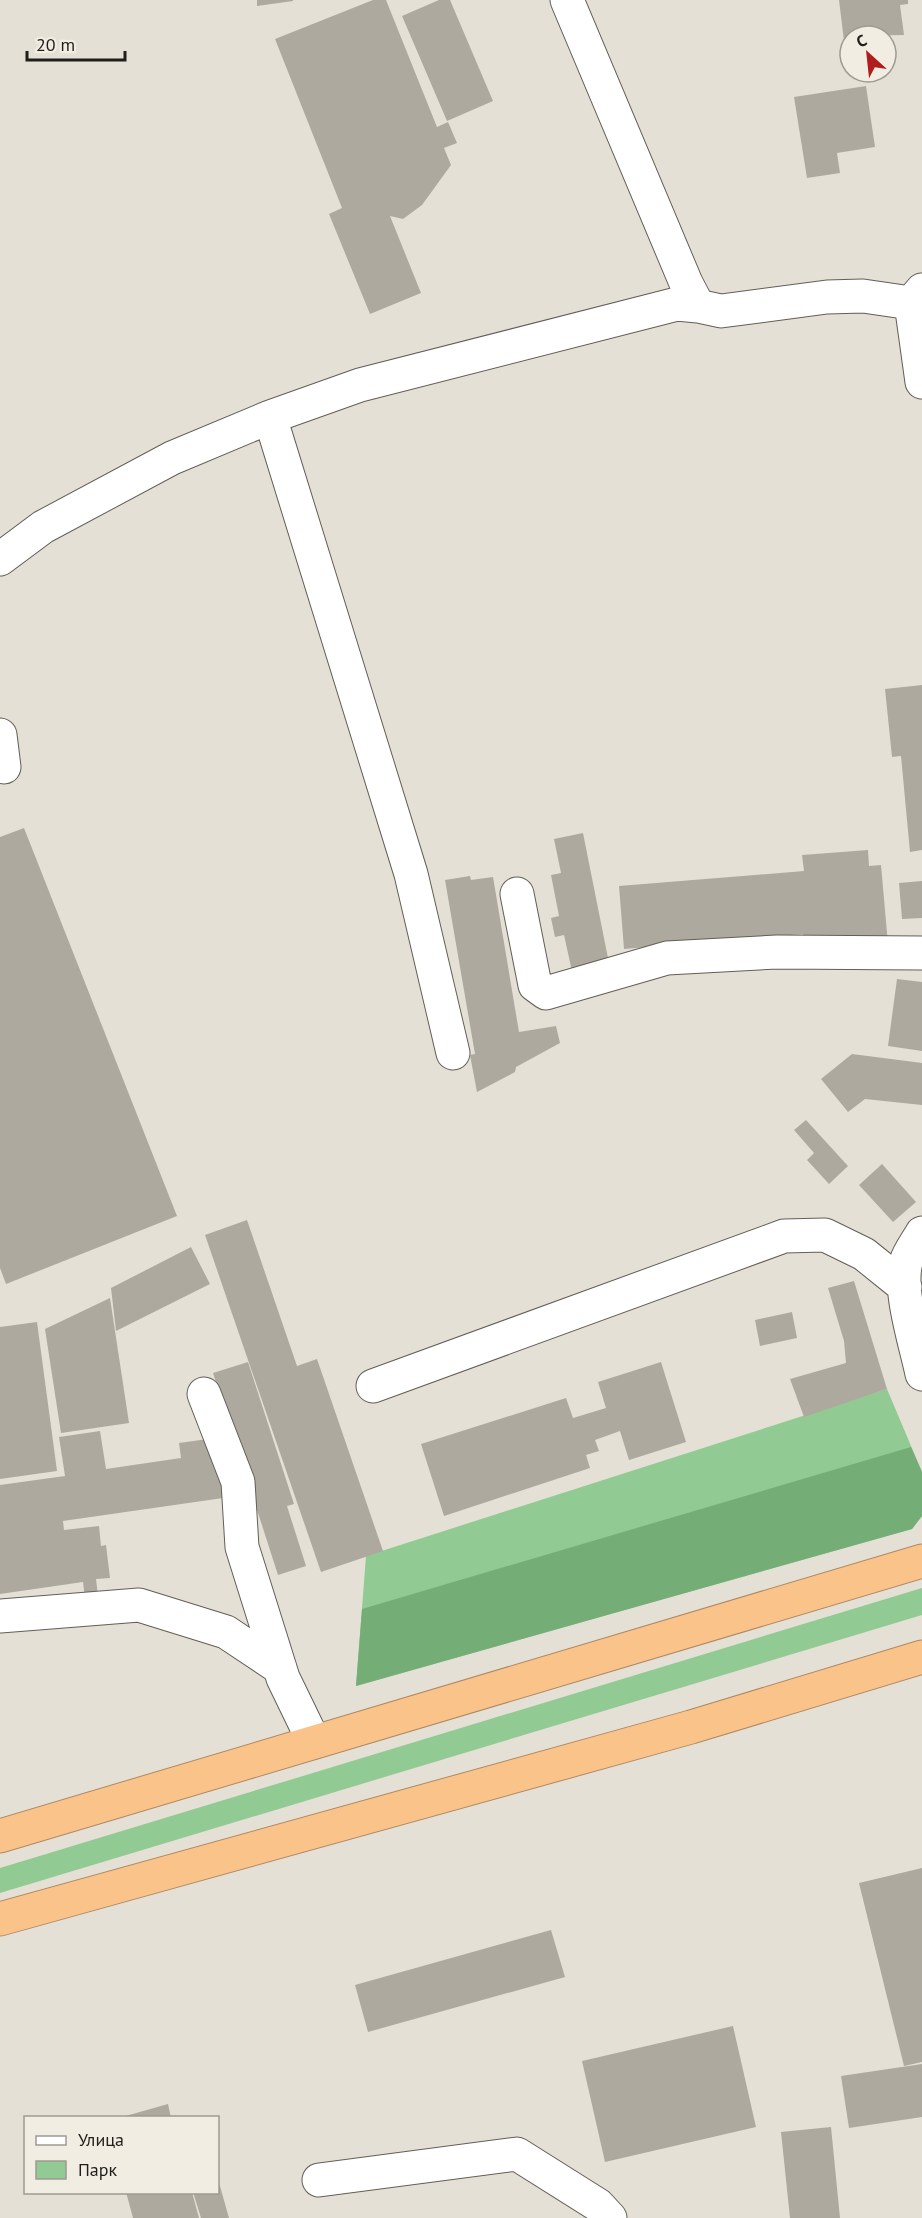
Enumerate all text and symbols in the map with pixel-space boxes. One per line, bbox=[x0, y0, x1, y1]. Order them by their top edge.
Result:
scale bar bbox=[27, 24, 124, 62]
north arrow bbox=[838, 24, 898, 84]
text: С bbox=[853, 30, 870, 52]
text: 20 m bbox=[36, 33, 75, 56]
legend bbox=[24, 2116, 219, 2194]
text: Улица bbox=[78, 2128, 124, 2151]
text: Парк bbox=[78, 2158, 118, 2181]

